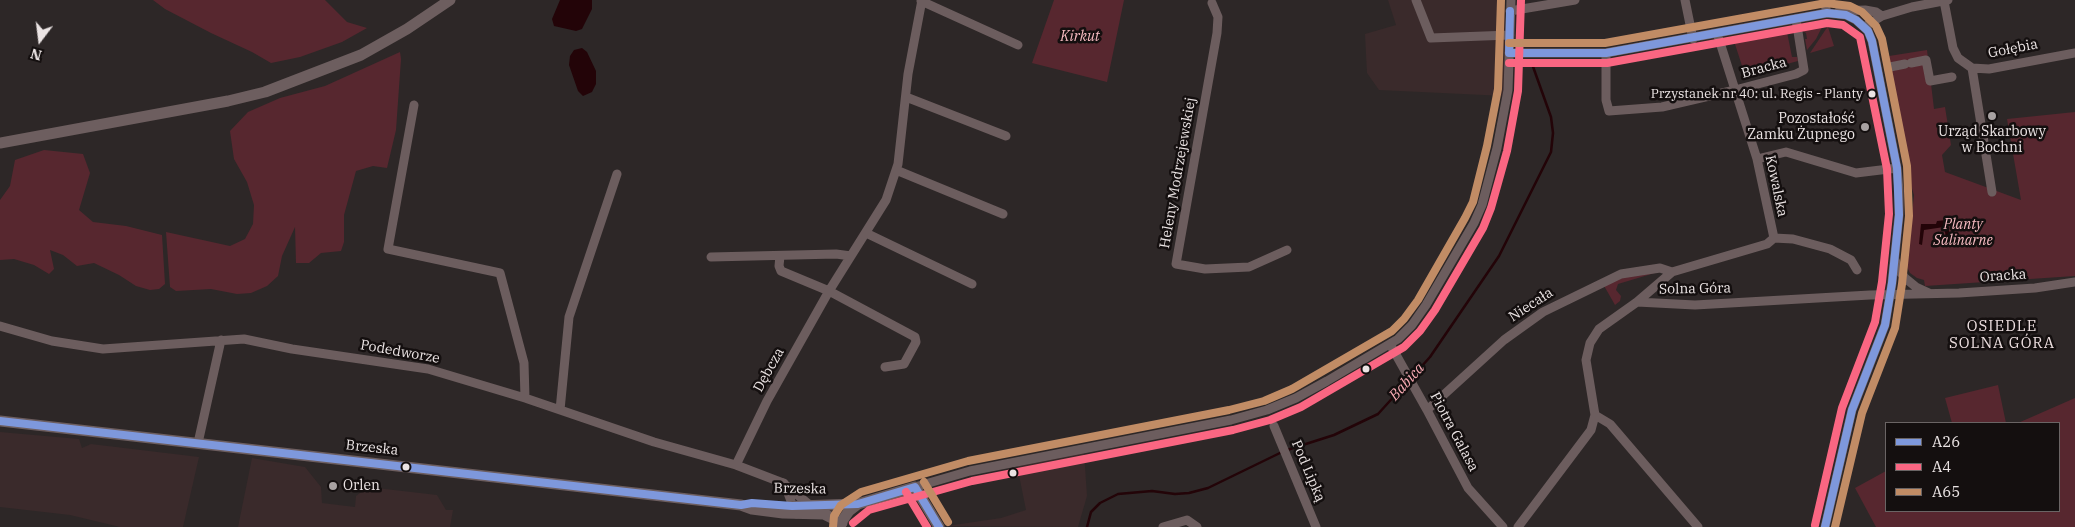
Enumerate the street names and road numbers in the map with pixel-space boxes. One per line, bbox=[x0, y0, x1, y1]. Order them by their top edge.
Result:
street label: Gołębia bbox=[1987, 36, 2039, 62]
street label: Bracka bbox=[1739, 54, 1789, 82]
street label: Heleny Modrzejewskiej bbox=[1156, 96, 1200, 250]
street label: Kowalska bbox=[1761, 154, 1791, 218]
street label: Oracka bbox=[1979, 266, 2027, 286]
street label: Solna Góra bbox=[1659, 280, 1731, 298]
street label: Niecała bbox=[1506, 284, 1556, 326]
street label: Podedworze bbox=[359, 337, 441, 367]
street label: Dębcza bbox=[750, 345, 788, 395]
street label: Piotra Galasa bbox=[1426, 390, 1482, 474]
street label: Brzeska bbox=[345, 437, 399, 459]
street label: Pod Lipką bbox=[1287, 438, 1329, 504]
street label: Brzeska bbox=[774, 480, 826, 498]

